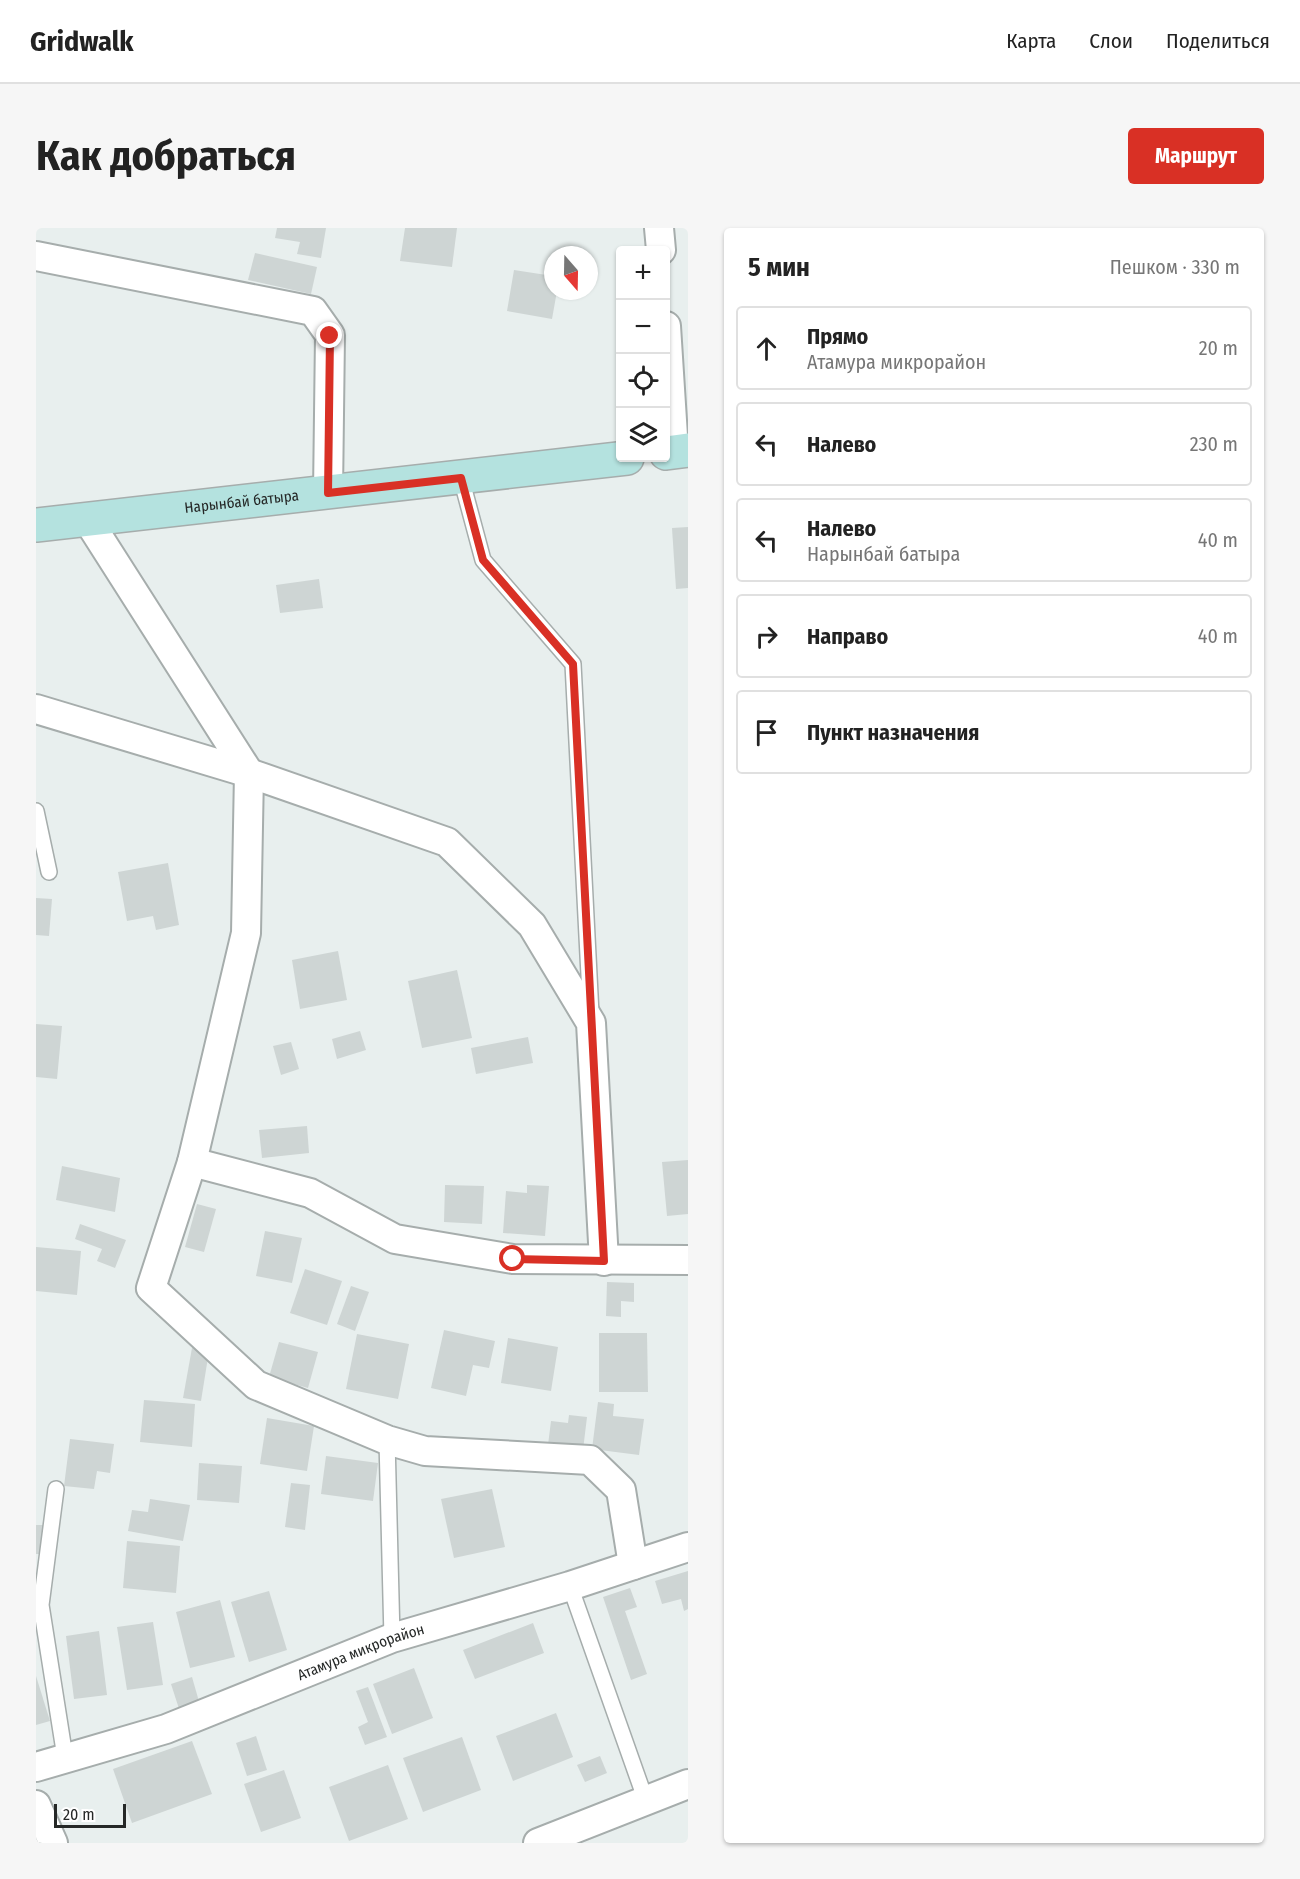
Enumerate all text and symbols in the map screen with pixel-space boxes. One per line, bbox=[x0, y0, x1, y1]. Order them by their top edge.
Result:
text: Gridwalk bbox=[30, 25, 134, 58]
text: Карта bbox=[1006, 28, 1056, 54]
text: Слои bbox=[1089, 28, 1133, 54]
text: Поделиться bbox=[1166, 28, 1270, 54]
button: Маршрут bbox=[1128, 128, 1264, 184]
text: Как добраться bbox=[36, 131, 296, 181]
north arrow bbox=[544, 246, 598, 300]
map controls bbox=[616, 246, 670, 462]
button: + bbox=[616, 246, 670, 300]
text: 5 мин bbox=[748, 252, 810, 283]
text: Пешком · 330 m bbox=[1110, 255, 1240, 279]
button: − bbox=[616, 300, 670, 354]
route end bbox=[316, 322, 342, 348]
text: Прямо bbox=[807, 323, 868, 350]
icon: ahead bbox=[750, 332, 783, 365]
text: 20 m bbox=[1199, 336, 1238, 360]
text: Атамура микрорайон bbox=[807, 350, 986, 374]
button: locate bbox=[616, 354, 670, 408]
button: layers bbox=[616, 408, 670, 462]
icon: left bbox=[750, 428, 783, 461]
text: Налево bbox=[807, 431, 876, 458]
text: 230 m bbox=[1190, 432, 1238, 456]
street label: Нарынбай батыра bbox=[184, 486, 300, 517]
text: Налево bbox=[807, 515, 876, 542]
icon: left bbox=[750, 524, 783, 557]
text: 40 m bbox=[1198, 528, 1238, 552]
text: Нарынбай батыра bbox=[807, 542, 960, 566]
icon: right bbox=[750, 620, 783, 653]
text: Направо bbox=[807, 623, 888, 650]
text: 40 m bbox=[1198, 624, 1238, 648]
icon: arrive bbox=[750, 716, 783, 749]
text: Пункт назначения bbox=[807, 719, 979, 746]
route start bbox=[499, 1245, 525, 1271]
street label: Атамура микрорайон bbox=[295, 1620, 426, 1684]
scale bar bbox=[54, 1801, 126, 1828]
text: 20 m bbox=[63, 1805, 94, 1824]

